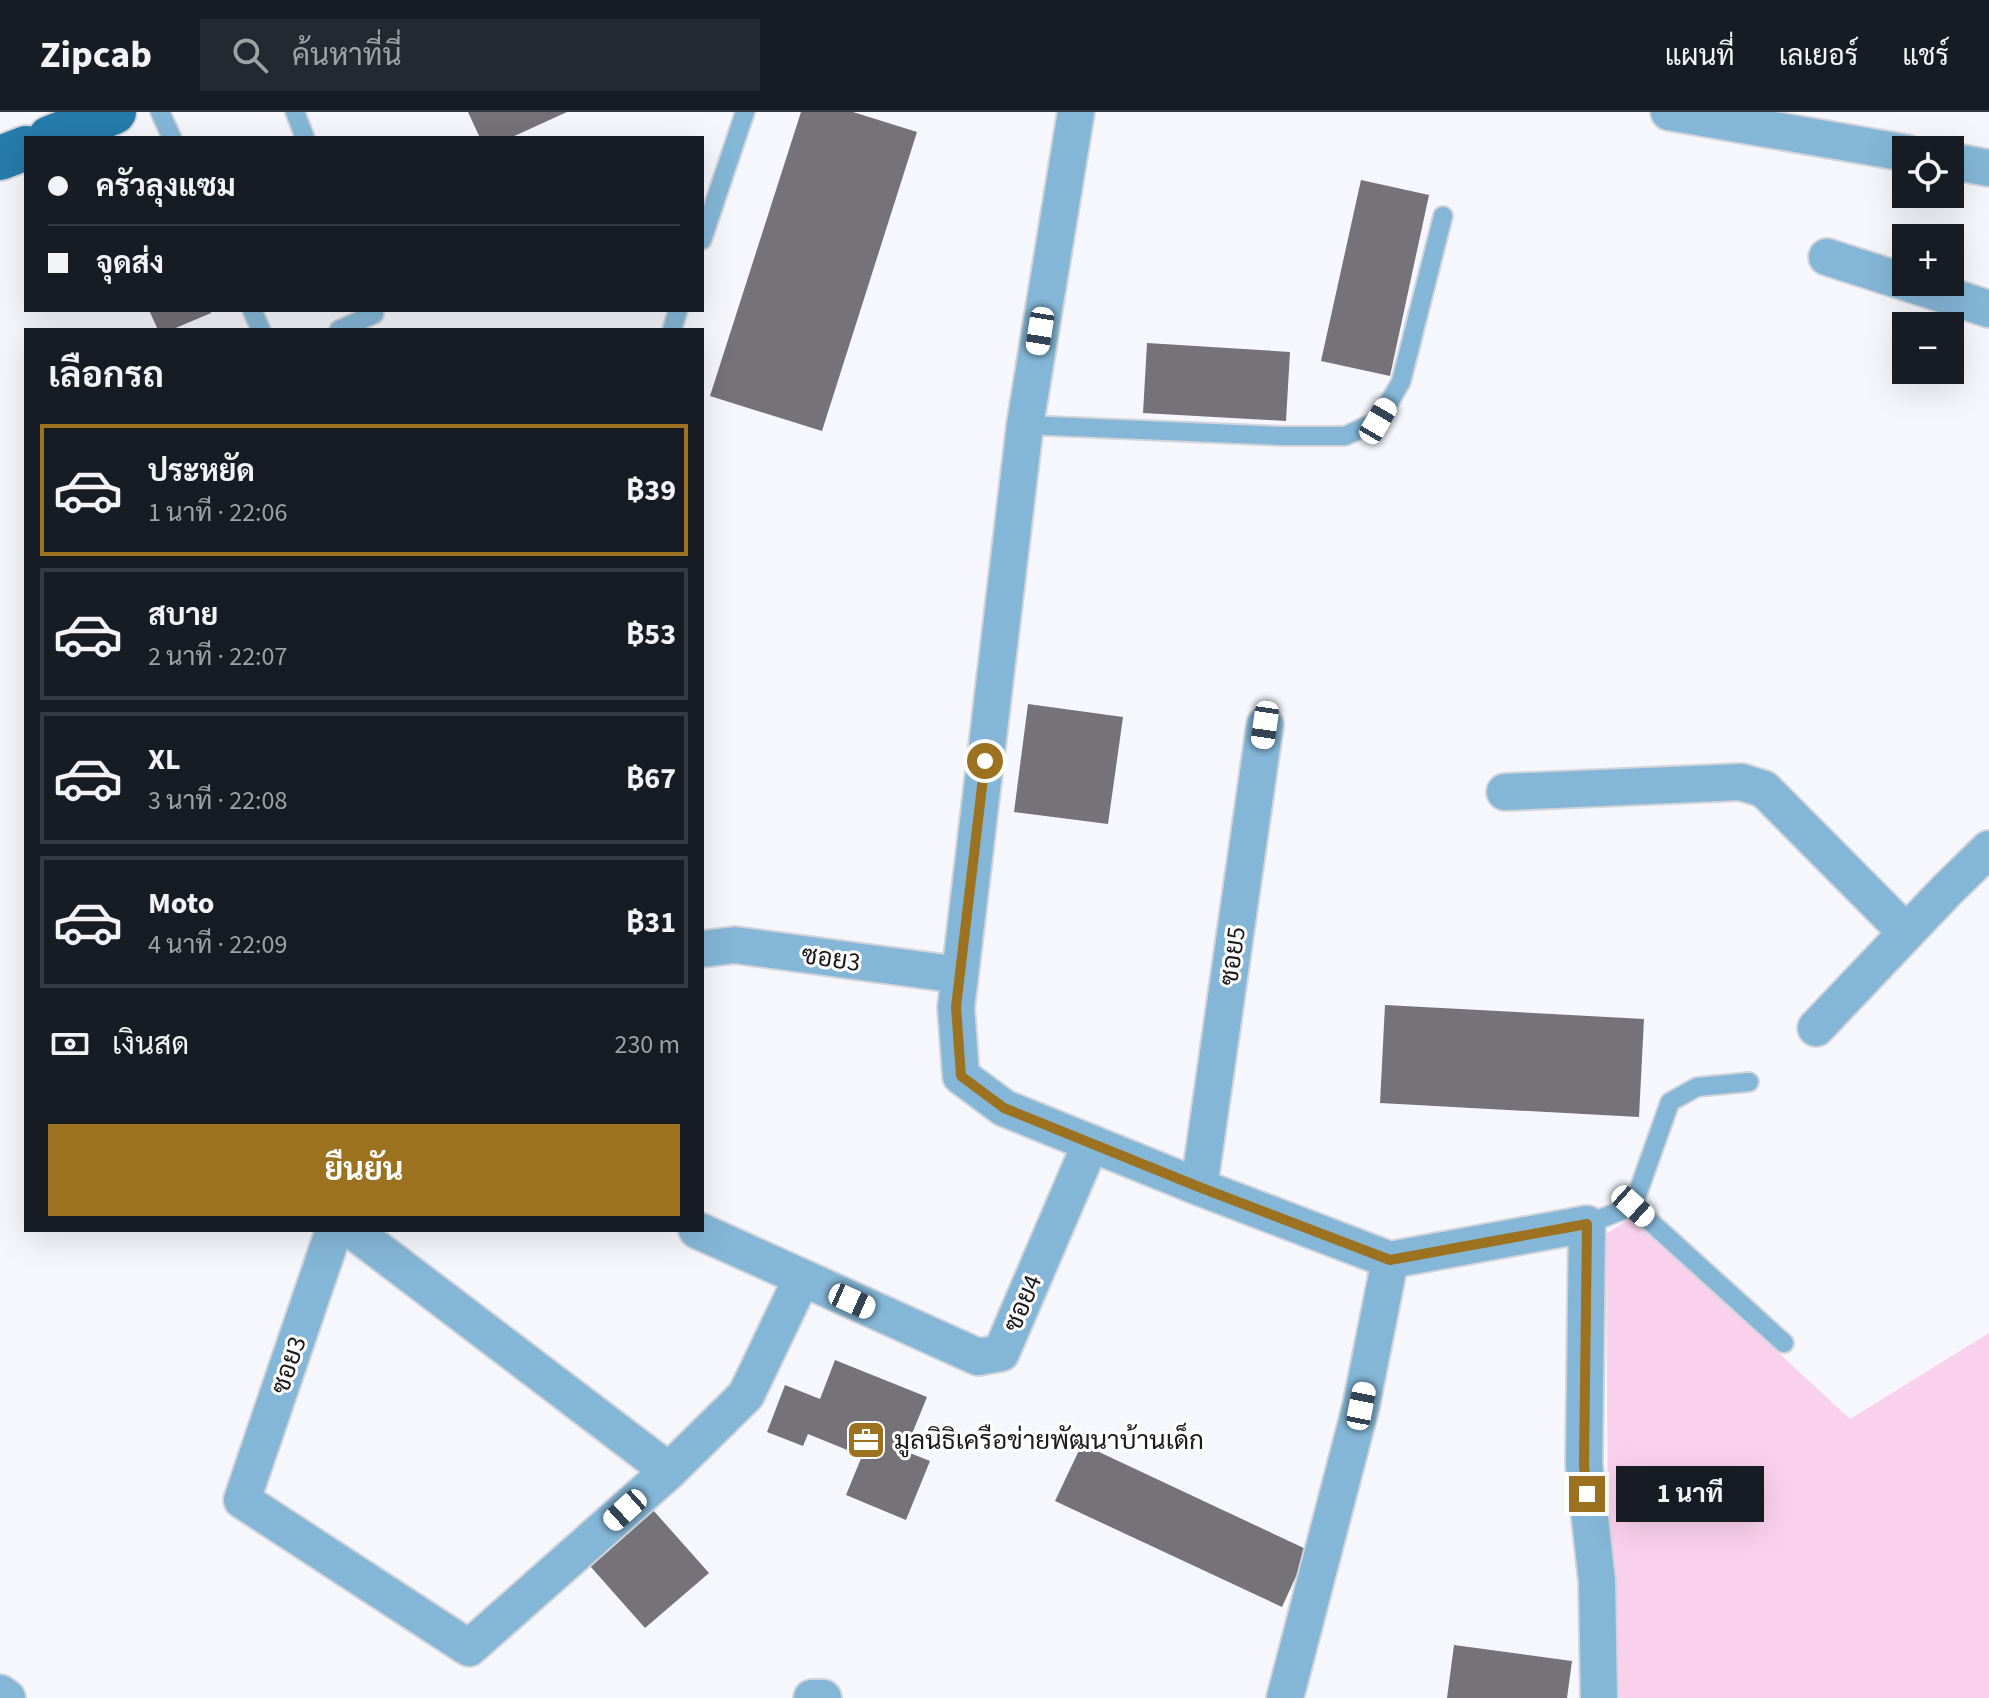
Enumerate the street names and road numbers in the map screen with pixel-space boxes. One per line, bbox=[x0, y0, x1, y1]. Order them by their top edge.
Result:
street label: ซอย5 bbox=[1210, 924, 1255, 988]
street label: ซอย3 bbox=[799, 936, 863, 981]
street label: ซอย4 bbox=[994, 1269, 1051, 1338]
street label: ซอย3 bbox=[261, 1331, 316, 1399]

